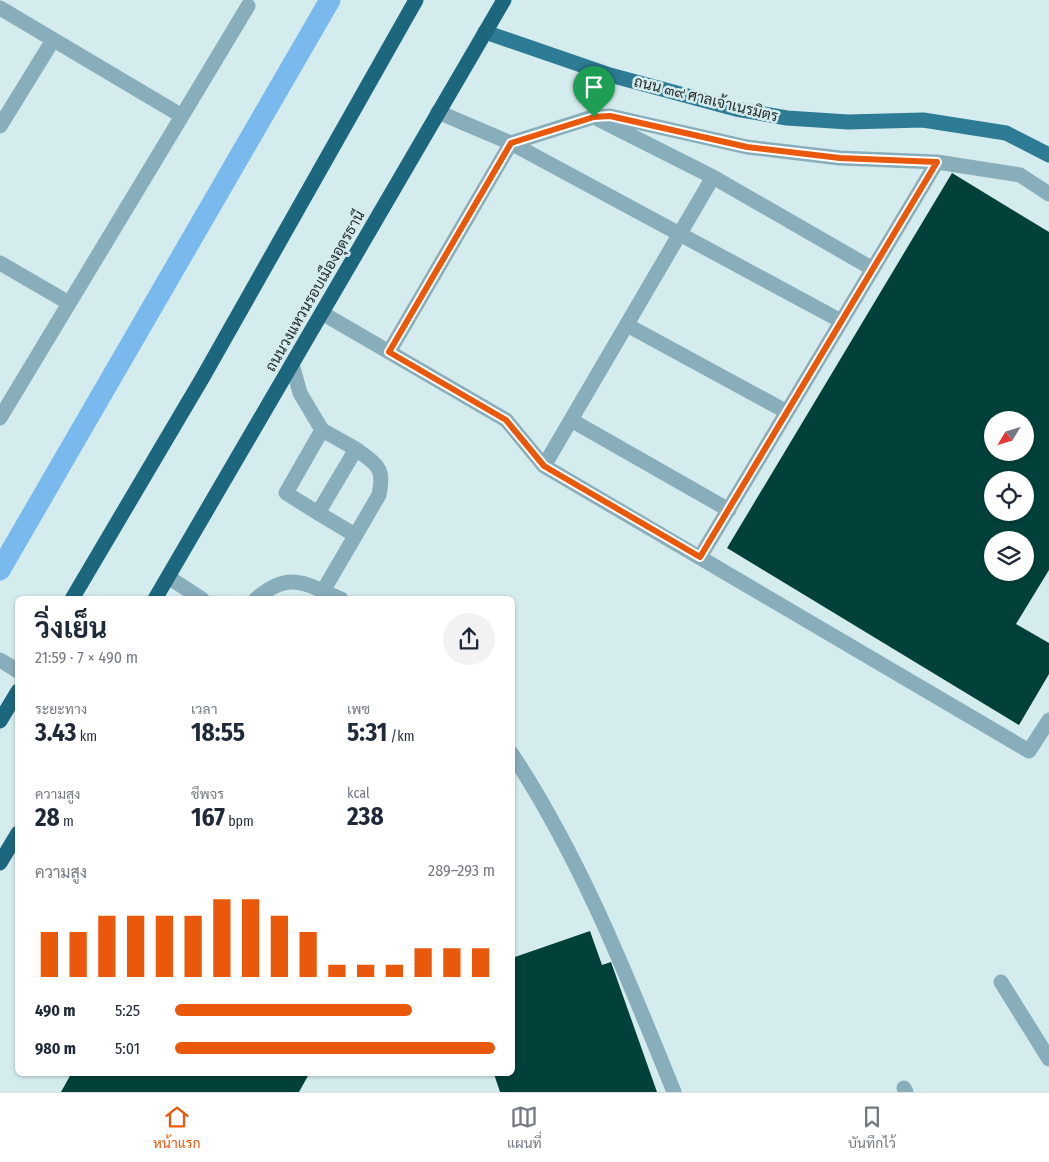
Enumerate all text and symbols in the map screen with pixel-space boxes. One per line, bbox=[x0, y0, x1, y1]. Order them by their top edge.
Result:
pin bbox=[573, 66, 615, 117]
street label: ถนน ๓๙ ศาลเจ้าเนรมิตร bbox=[632, 71, 780, 126]
icon: arrive bbox=[580, 73, 608, 101]
street label: ถนนวงแหวนรอบเมืองอุดรธานี bbox=[261, 207, 370, 376]
north arrow bbox=[984, 411, 1034, 461]
map controls bbox=[984, 411, 1034, 581]
button: locate bbox=[984, 471, 1034, 521]
button: layers bbox=[984, 531, 1034, 581]
text: วิ่งเย็น bbox=[35, 612, 107, 645]
button: share bbox=[443, 613, 495, 665]
text: 21:59 · 7 × 490 m bbox=[35, 648, 138, 667]
text: ระยะทาง bbox=[35, 701, 87, 718]
text: เวลา bbox=[191, 701, 217, 718]
text: เพซ bbox=[347, 701, 370, 718]
text: 3.43 bbox=[35, 718, 76, 748]
text: 18:55 bbox=[191, 718, 245, 748]
text: 5:31 bbox=[347, 718, 387, 748]
text: km bbox=[76, 728, 97, 745]
text: /km bbox=[387, 728, 414, 745]
text: kcal bbox=[347, 785, 370, 802]
text: ความสูง bbox=[35, 786, 80, 803]
text: ชีพจร bbox=[191, 786, 224, 803]
text: 238 bbox=[347, 802, 384, 832]
text: 28 bbox=[35, 803, 60, 833]
text: 167 bbox=[191, 803, 225, 833]
text: m bbox=[60, 813, 74, 830]
text: bpm bbox=[225, 813, 254, 830]
text: 289–293 m bbox=[428, 861, 495, 880]
text: ความสูง bbox=[35, 863, 87, 882]
text: 490 m bbox=[35, 1001, 75, 1020]
text: 5:25 bbox=[115, 1001, 140, 1020]
text: 980 m bbox=[35, 1039, 76, 1058]
text: 5:01 bbox=[115, 1039, 140, 1058]
tab: หน้าแรก bbox=[153, 1103, 201, 1152]
tab: แผนที่ bbox=[507, 1103, 542, 1152]
tab: บันทึกไว้ bbox=[848, 1103, 896, 1152]

